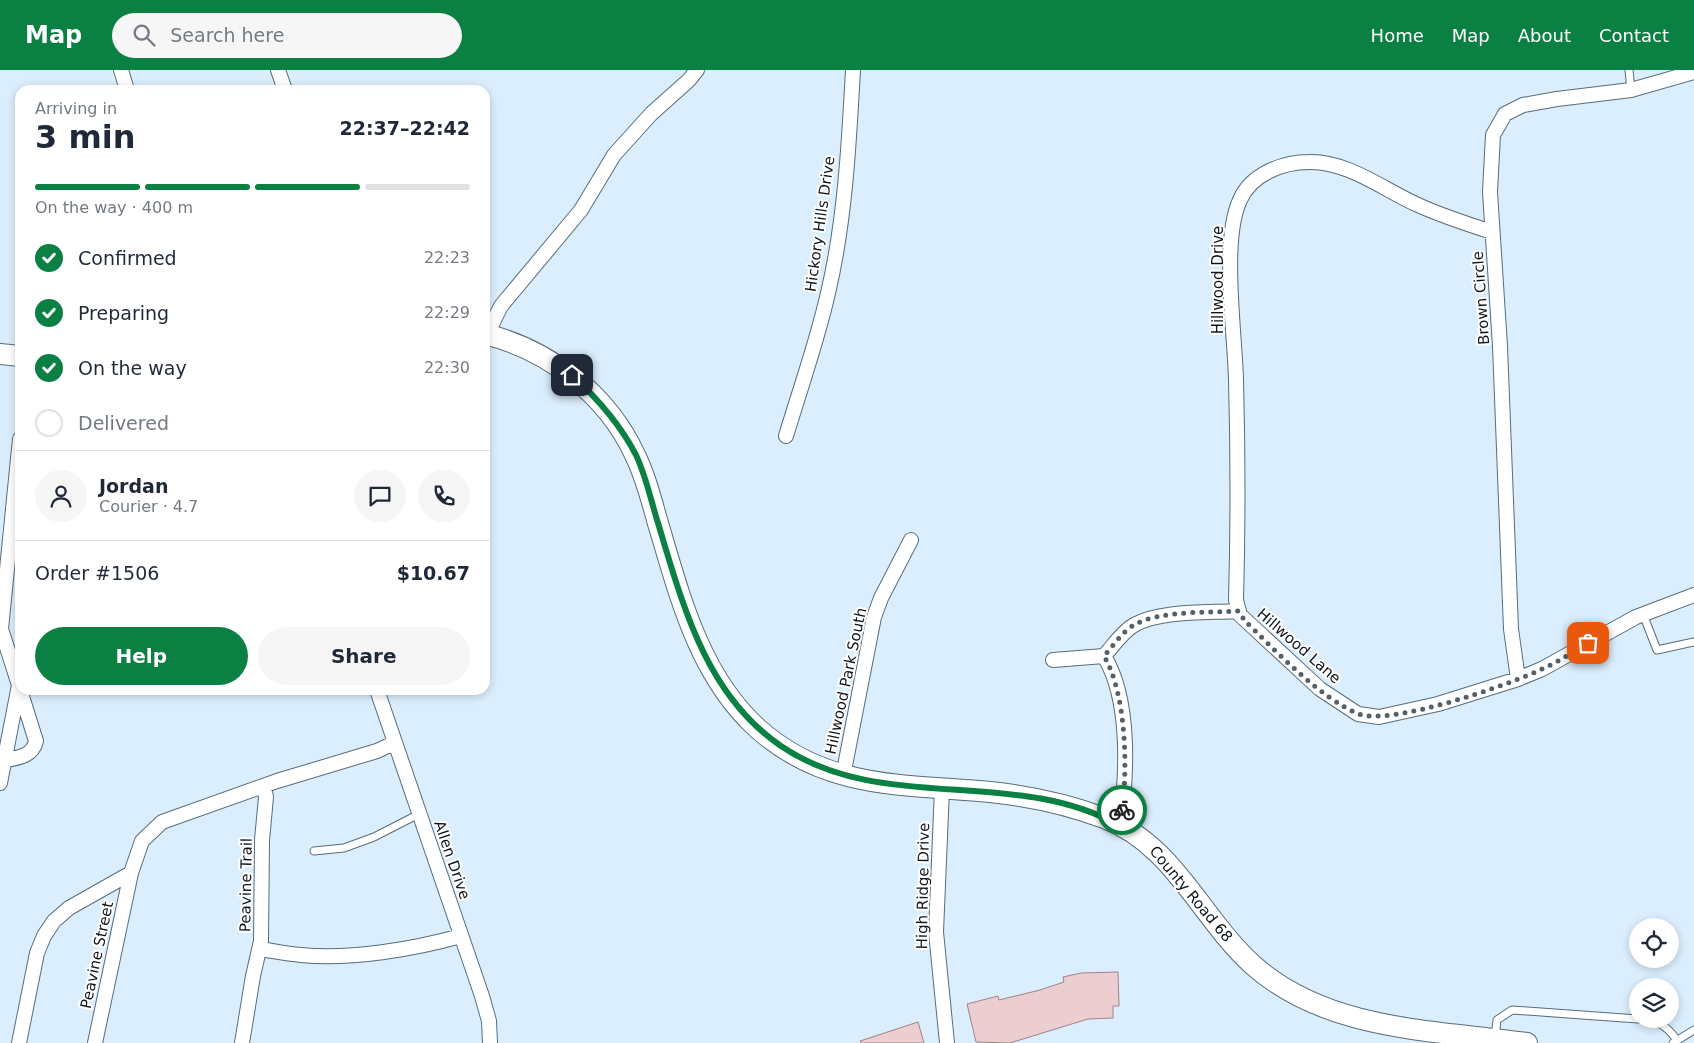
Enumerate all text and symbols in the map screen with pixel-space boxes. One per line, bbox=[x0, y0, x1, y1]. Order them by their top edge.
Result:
search box bbox=[112, 13, 462, 58]
text: Map bbox=[25, 21, 82, 49]
icon: search bbox=[130, 21, 158, 49]
text: Search here bbox=[170, 24, 284, 46]
text: Home bbox=[1371, 25, 1424, 46]
text: Map bbox=[1452, 25, 1490, 46]
text: About bbox=[1518, 25, 1571, 46]
text: Contact bbox=[1599, 25, 1669, 46]
text: Arriving in bbox=[35, 99, 117, 118]
text: 22:37–22:42 bbox=[340, 117, 470, 139]
text: 3 min bbox=[35, 118, 136, 156]
street label: Hickory Hills Drive bbox=[802, 155, 838, 293]
text: On the way · 400 m bbox=[35, 198, 193, 217]
street label: Hillwood Drive bbox=[1209, 226, 1227, 334]
icon: check bbox=[35, 244, 63, 272]
text: Confirmed bbox=[78, 247, 177, 269]
text: 22:23 bbox=[424, 248, 470, 267]
street label: Brown Circle bbox=[1469, 250, 1493, 346]
icon: check bbox=[35, 299, 63, 327]
text: Preparing bbox=[78, 302, 169, 324]
text: 22:29 bbox=[424, 303, 470, 322]
icon: check bbox=[35, 354, 63, 382]
pin bbox=[551, 354, 593, 396]
text: On the way bbox=[78, 357, 187, 379]
text: 22:30 bbox=[424, 358, 470, 377]
icon: home bbox=[558, 361, 586, 389]
text: Delivered bbox=[78, 412, 169, 434]
button: person bbox=[35, 470, 87, 522]
button: chat bbox=[354, 470, 406, 522]
button: phone bbox=[418, 470, 470, 522]
text: Jordan bbox=[99, 475, 168, 497]
text: Courier · 4.7 bbox=[99, 497, 198, 516]
text: Order #1506 bbox=[35, 562, 159, 584]
text: $10.67 bbox=[397, 562, 470, 584]
street label: Hillwood Lane bbox=[1253, 605, 1345, 687]
street label: Hillwood Park South bbox=[822, 606, 870, 756]
pin bbox=[1567, 622, 1609, 664]
button: Help bbox=[35, 627, 248, 685]
button: Share bbox=[258, 627, 470, 685]
icon: bag bbox=[1574, 629, 1602, 657]
courier bbox=[1097, 785, 1147, 835]
icon: bike bbox=[1108, 796, 1136, 824]
street label: Allen Drive bbox=[430, 818, 474, 902]
street label: High Ridge Drive bbox=[913, 822, 933, 950]
street label: Peavine Trail bbox=[236, 838, 256, 932]
street label: County Road 68 bbox=[1146, 842, 1236, 946]
street label: Peavine Street bbox=[77, 900, 117, 1010]
map controls bbox=[1629, 918, 1679, 1028]
button: locate bbox=[1629, 918, 1679, 968]
button: layers bbox=[1629, 978, 1679, 1028]

